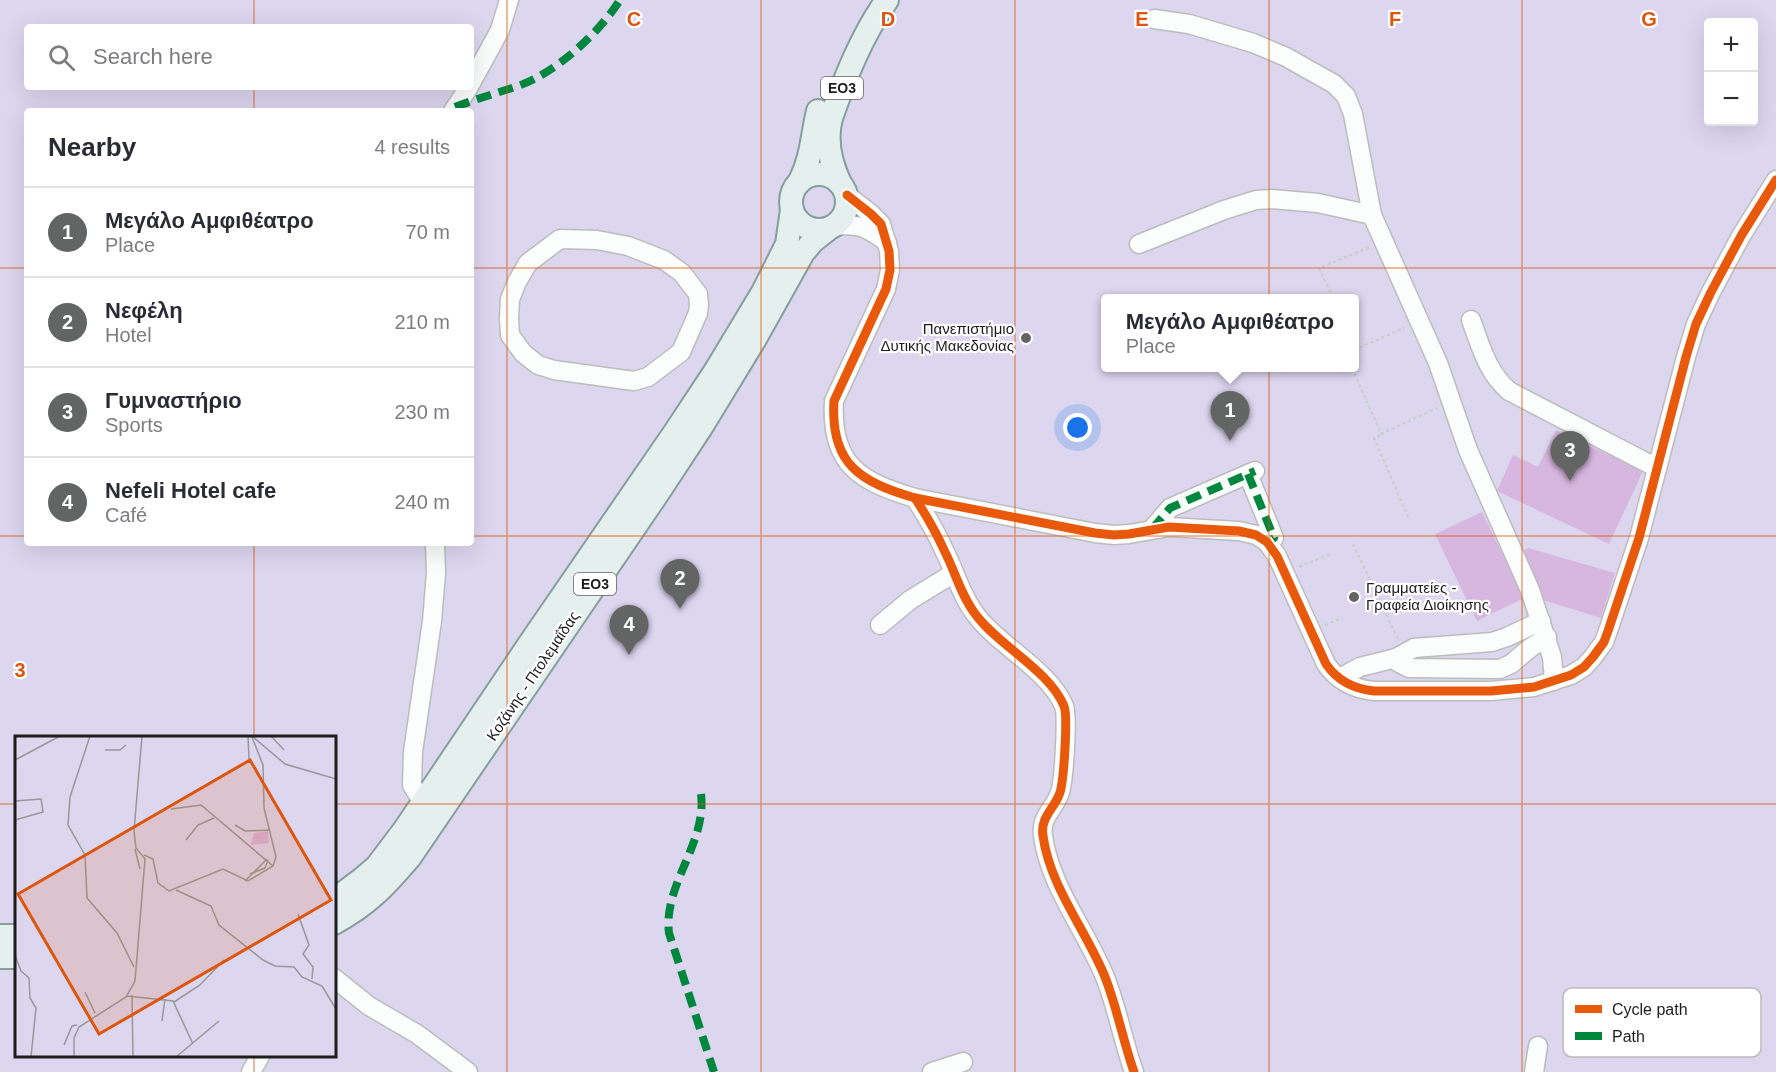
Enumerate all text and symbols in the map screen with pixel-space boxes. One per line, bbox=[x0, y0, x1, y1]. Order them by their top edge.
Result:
text: C bbox=[627, 8, 641, 30]
text: D bbox=[881, 8, 895, 30]
text: E bbox=[1135, 8, 1149, 30]
text: F bbox=[1389, 8, 1401, 30]
text: G bbox=[1641, 8, 1657, 30]
map controls bbox=[1704, 18, 1758, 126]
button: + bbox=[1704, 18, 1758, 72]
search box bbox=[24, 24, 474, 90]
icon: search bbox=[45, 41, 78, 74]
text: Search here bbox=[93, 44, 213, 69]
button: − bbox=[1704, 72, 1758, 126]
road number: ΕΟ3 bbox=[821, 77, 863, 99]
text: Nearby bbox=[48, 132, 136, 162]
text: 4 results bbox=[374, 136, 450, 158]
text: Μεγάλο Αμφιθέατρο bbox=[105, 208, 314, 233]
text: 1 bbox=[62, 221, 73, 243]
text: 70 m bbox=[406, 221, 450, 243]
text: Place bbox=[105, 234, 155, 256]
popup bbox=[1101, 294, 1359, 372]
text: Νεφέλη bbox=[105, 298, 183, 323]
text: Μεγάλο Αμφιθέατρο bbox=[1126, 309, 1334, 334]
text: 2 bbox=[62, 311, 73, 333]
text: 210 m bbox=[394, 311, 450, 333]
place label: Πανεπιστήμιο Δυτικής Μακεδονίας bbox=[881, 320, 1014, 354]
text: Hotel bbox=[105, 324, 152, 346]
marker: Πανεπιστήμιο Δυτικής Μακεδονίας bbox=[1019, 331, 1033, 345]
text: Place bbox=[1126, 335, 1176, 357]
text: Γυμναστήριο bbox=[105, 388, 242, 413]
pin: 1 bbox=[1210, 392, 1250, 441]
text: 3 bbox=[62, 401, 73, 423]
text: 230 m bbox=[394, 401, 450, 423]
your location bbox=[1063, 413, 1092, 442]
text: Sports bbox=[105, 414, 163, 436]
pin: 3 bbox=[1550, 432, 1590, 481]
text: Nefeli Hotel cafe bbox=[105, 478, 276, 503]
text: 4 bbox=[62, 491, 73, 513]
text: 240 m bbox=[394, 491, 450, 513]
text: Café bbox=[105, 504, 147, 526]
pin: 2 bbox=[660, 560, 700, 609]
road number: ΕΟ3 bbox=[574, 573, 616, 595]
place label: Γραμματείες - Γραφεία Διοίκησης bbox=[1366, 579, 1489, 613]
marker: Γραμματείες - Γραφεία Διοίκησης bbox=[1347, 590, 1361, 604]
pin: 4 bbox=[610, 606, 648, 655]
street label: Κοζάνης - Πτολεμαΐδας bbox=[483, 608, 582, 744]
text: 3 bbox=[14, 659, 26, 681]
inset map bbox=[15, 736, 336, 1057]
legend bbox=[1563, 988, 1761, 1057]
text: Cycle path bbox=[1612, 1001, 1688, 1018]
text: Path bbox=[1612, 1028, 1645, 1045]

